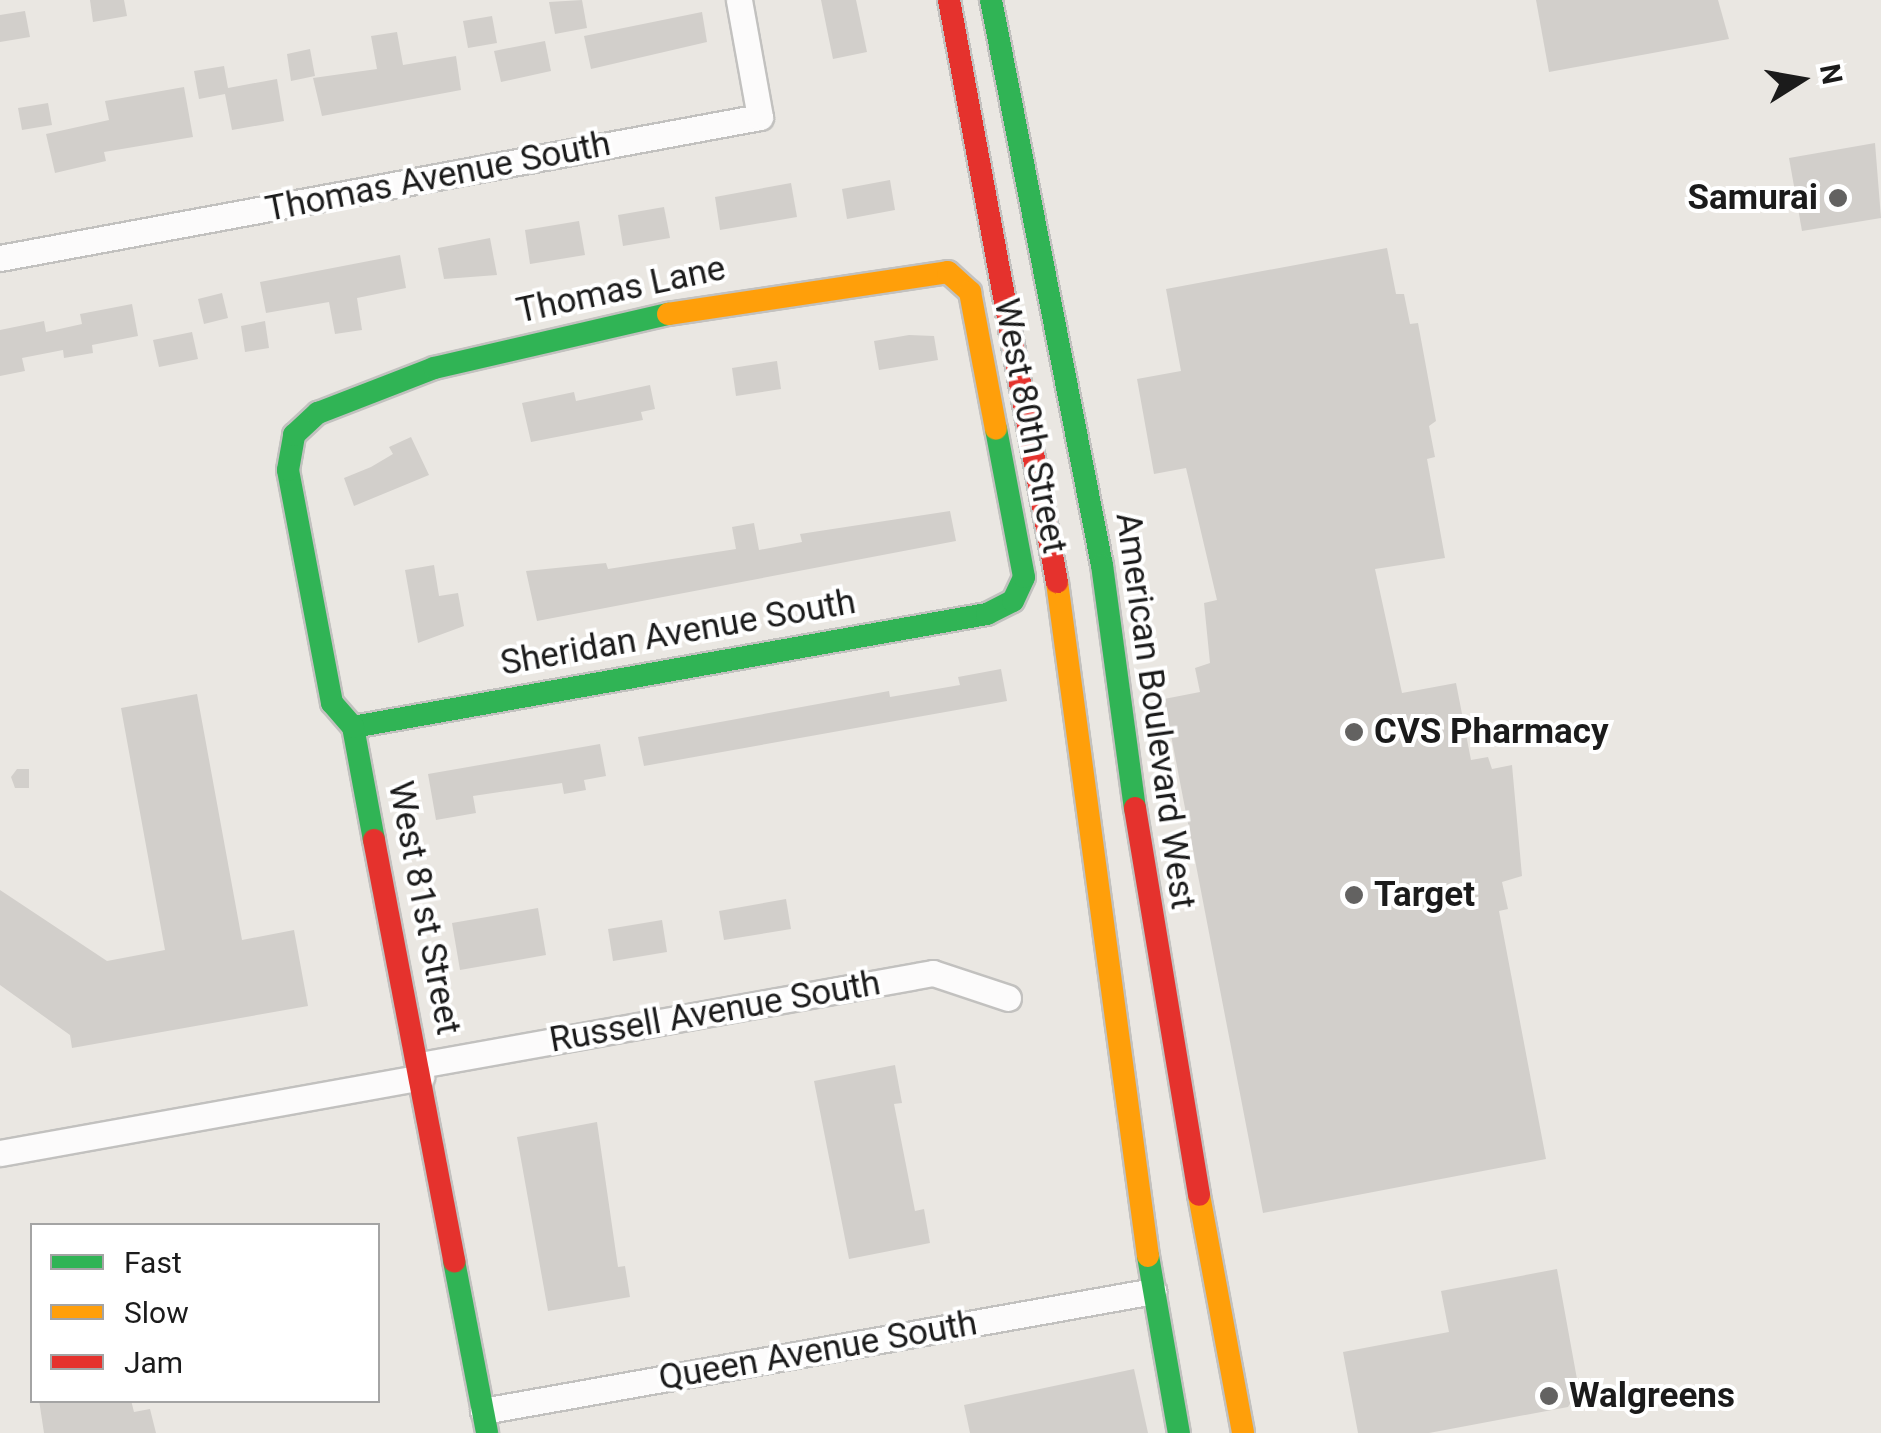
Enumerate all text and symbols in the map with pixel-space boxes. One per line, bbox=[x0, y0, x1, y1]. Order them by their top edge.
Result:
north arrow bbox=[1751, 30, 1851, 130]
text: N bbox=[1813, 61, 1849, 87]
street label: Thomas Avenue South bbox=[262, 123, 614, 231]
place label: Samurai bbox=[1688, 177, 1818, 219]
marker: Samurai bbox=[1827, 187, 1849, 209]
street label: Thomas Lane bbox=[513, 247, 729, 333]
street label: West 80th Street bbox=[985, 295, 1075, 557]
street label: American Boulevard West bbox=[1106, 510, 1204, 912]
street label: Sheridan Avenue South bbox=[497, 581, 859, 685]
place label: CVS Pharmacy bbox=[1374, 711, 1609, 753]
marker: CVS Pharmacy bbox=[1343, 721, 1365, 743]
street label: West 81st Street bbox=[379, 778, 469, 1038]
place label: Target bbox=[1374, 874, 1475, 916]
marker: Target bbox=[1343, 884, 1365, 906]
street label: Russell Avenue South bbox=[546, 962, 884, 1062]
legend bbox=[30, 1223, 380, 1403]
text: Fast bbox=[124, 1245, 182, 1280]
text: Slow bbox=[124, 1295, 189, 1330]
street label: Queen Avenue South bbox=[656, 1302, 980, 1400]
text: Jam bbox=[124, 1345, 183, 1380]
place label: Walgreens bbox=[1569, 1375, 1735, 1417]
marker: Walgreens bbox=[1538, 1385, 1560, 1407]

